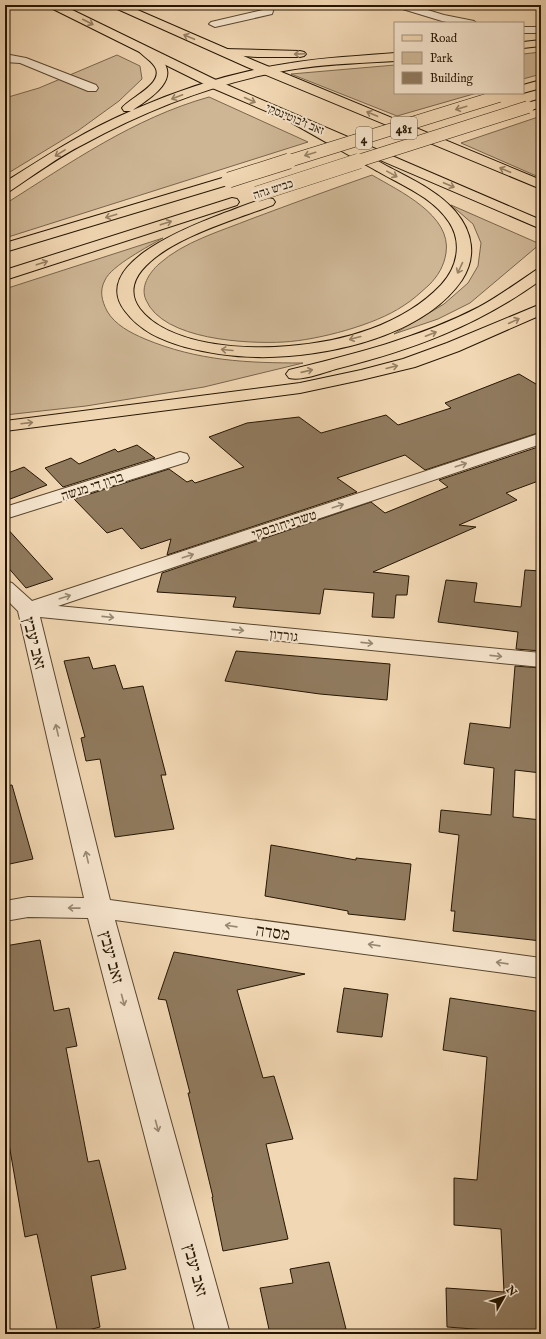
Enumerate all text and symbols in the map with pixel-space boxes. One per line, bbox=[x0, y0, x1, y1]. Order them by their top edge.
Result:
one-way arrow bbox=[82, 19, 94, 27]
legend bbox=[394, 22, 524, 94]
text: Road bbox=[430, 31, 458, 46]
one-way arrow bbox=[183, 33, 195, 40]
one-way arrow bbox=[294, 50, 307, 57]
text: Park bbox=[430, 51, 453, 66]
text: Building bbox=[430, 71, 474, 86]
one-way arrow bbox=[172, 93, 184, 101]
one-way arrow bbox=[244, 97, 256, 104]
street label: זאב ז'בוטינסקי bbox=[263, 100, 326, 138]
one-way arrow bbox=[455, 105, 468, 112]
one-way arrow bbox=[366, 110, 378, 118]
road number: 481 bbox=[391, 117, 417, 139]
road number: 4 bbox=[356, 127, 372, 149]
one-way arrow bbox=[54, 149, 66, 157]
one-way arrow bbox=[305, 151, 317, 159]
one-way arrow bbox=[499, 165, 511, 173]
one-way arrow bbox=[386, 170, 398, 178]
street label: כביש גהה bbox=[251, 176, 295, 203]
one-way arrow bbox=[442, 182, 454, 190]
one-way arrow bbox=[105, 213, 118, 220]
one-way arrow bbox=[159, 219, 172, 226]
one-way arrow bbox=[35, 259, 48, 266]
one-way arrow bbox=[456, 262, 463, 274]
one-way arrow bbox=[507, 317, 519, 324]
one-way arrow bbox=[424, 329, 436, 337]
one-way arrow bbox=[349, 334, 362, 342]
one-way arrow bbox=[221, 346, 234, 354]
one-way arrow bbox=[386, 363, 399, 371]
one-way arrow bbox=[300, 367, 313, 375]
one-way arrow bbox=[20, 420, 33, 427]
one-way arrow bbox=[455, 460, 467, 468]
street label: ברון די מנשה bbox=[59, 468, 126, 506]
one-way arrow bbox=[332, 501, 344, 509]
street label: טשרניחובסקי bbox=[249, 506, 319, 544]
one-way arrow bbox=[182, 551, 194, 559]
one-way arrow bbox=[58, 593, 71, 600]
one-way arrow bbox=[101, 613, 114, 621]
street label: זאב יעבץ bbox=[17, 615, 50, 672]
one-way arrow bbox=[231, 626, 244, 634]
street label: גורדון bbox=[269, 626, 299, 646]
one-way arrow bbox=[360, 639, 373, 646]
one-way arrow bbox=[490, 652, 503, 659]
one-way arrow bbox=[52, 724, 60, 737]
one-way arrow bbox=[82, 850, 90, 863]
one-way arrow bbox=[68, 904, 81, 912]
street label: מסדה bbox=[254, 921, 291, 946]
one-way arrow bbox=[225, 922, 238, 930]
street label: זאב יעבץ bbox=[93, 929, 128, 986]
one-way arrow bbox=[367, 941, 380, 949]
one-way arrow bbox=[496, 959, 509, 967]
one-way arrow bbox=[120, 993, 128, 1006]
one-way arrow bbox=[154, 1119, 161, 1132]
street label: זאב יעבץ bbox=[177, 1242, 212, 1299]
north arrow bbox=[484, 1277, 524, 1317]
text: N bbox=[502, 1282, 520, 1300]

